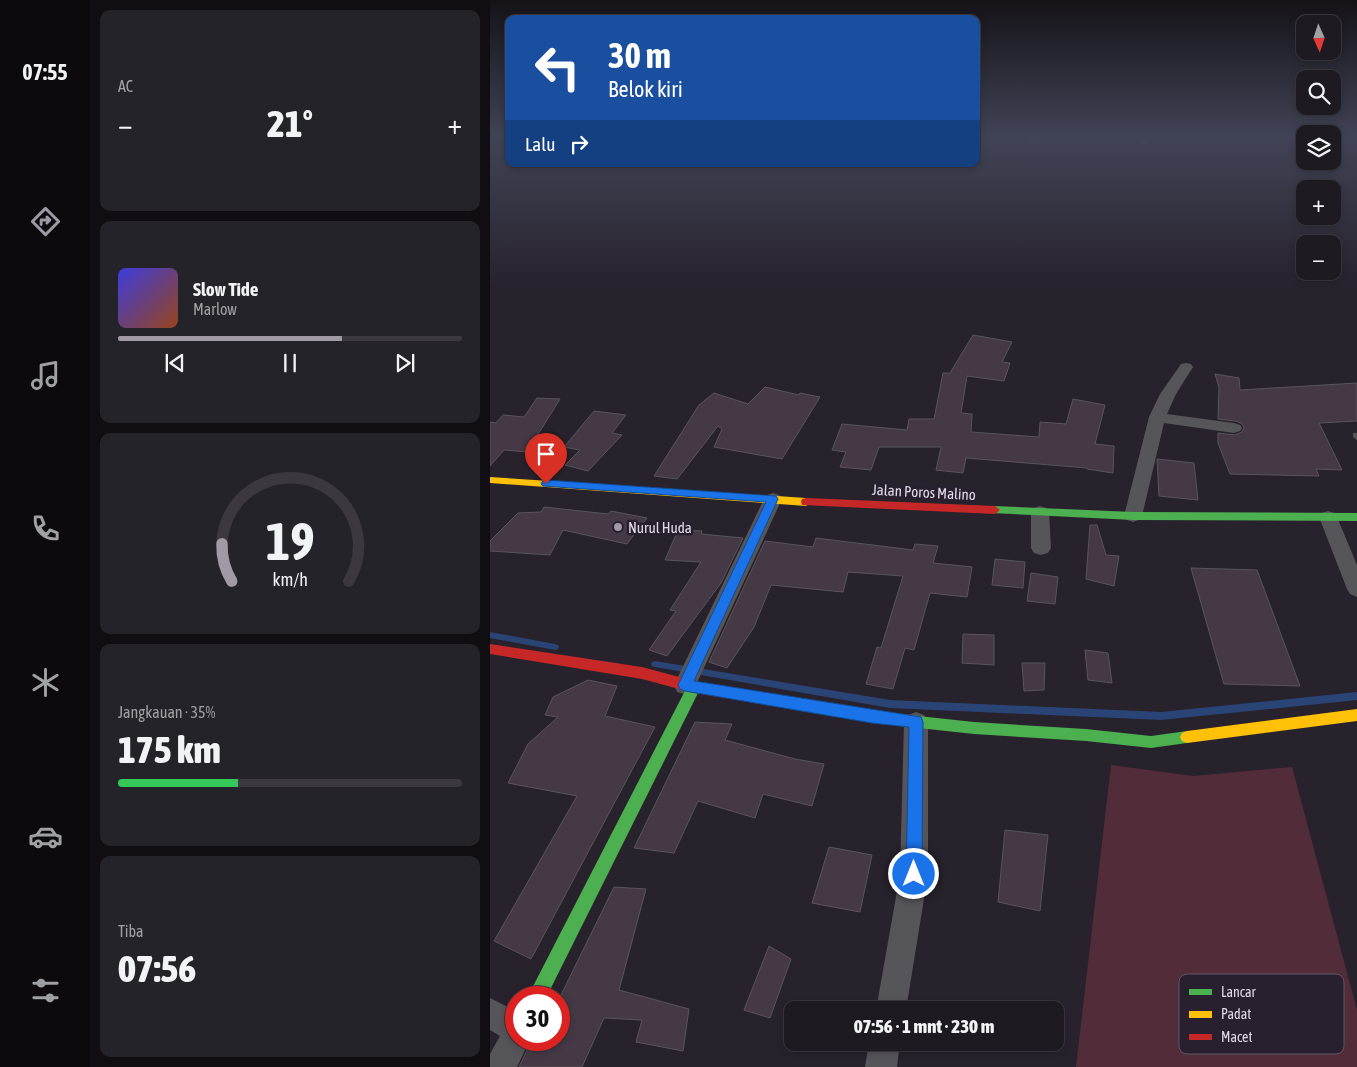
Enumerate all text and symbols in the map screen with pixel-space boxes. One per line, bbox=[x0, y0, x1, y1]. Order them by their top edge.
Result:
north arrow bbox=[1296, 15, 1341, 60]
map controls bbox=[1296, 15, 1341, 280]
icon: left bbox=[525, 35, 590, 100]
text: 30 m bbox=[608, 35, 671, 75]
text: 07:55 bbox=[22, 59, 68, 85]
button: search bbox=[1296, 70, 1341, 115]
text: Belok kiri bbox=[608, 76, 683, 102]
text: AC bbox=[118, 77, 133, 95]
text: 21° bbox=[267, 102, 313, 145]
text: − bbox=[118, 108, 133, 140]
text: + bbox=[447, 108, 462, 140]
button: layers bbox=[1296, 125, 1341, 170]
icon: right bbox=[565, 130, 593, 158]
text: Lalu bbox=[525, 133, 555, 155]
button: + bbox=[1296, 180, 1341, 225]
icon: directions bbox=[28, 204, 63, 239]
button: − bbox=[1296, 235, 1341, 280]
text: Slow Tide bbox=[193, 278, 258, 300]
text: Marlow bbox=[193, 300, 237, 318]
icon: previous bbox=[161, 349, 189, 377]
icon: pause bbox=[276, 349, 304, 377]
icon: next bbox=[391, 349, 419, 377]
icon: music bbox=[28, 358, 63, 393]
pin bbox=[525, 433, 567, 484]
icon: arrive bbox=[532, 440, 560, 468]
street label: Jalan Poros Malino bbox=[872, 481, 976, 503]
icon: phone bbox=[28, 511, 63, 546]
text: 19 bbox=[266, 511, 314, 571]
place label: Nurul Huda bbox=[628, 519, 692, 536]
marker: Nurul Huda bbox=[612, 521, 624, 533]
text: km/h bbox=[272, 569, 308, 590]
icon: climate bbox=[28, 665, 63, 700]
text: Jangkauan · 35% bbox=[118, 703, 215, 721]
text: 175 km bbox=[118, 728, 221, 771]
icon: car bbox=[28, 819, 63, 854]
position arrow bbox=[887, 847, 939, 899]
text: Tiba bbox=[118, 922, 143, 940]
text: 07:56 bbox=[118, 947, 196, 990]
icon: filters bbox=[28, 973, 63, 1008]
legend bbox=[1179, 974, 1344, 1054]
text: Lancar bbox=[1221, 984, 1256, 1000]
speed limit sign: 30 bbox=[505, 986, 570, 1051]
text: Padat bbox=[1221, 1006, 1251, 1022]
text: 07:56 · 1 mnt · 230 m bbox=[854, 1015, 994, 1037]
text: Macet bbox=[1221, 1029, 1252, 1045]

